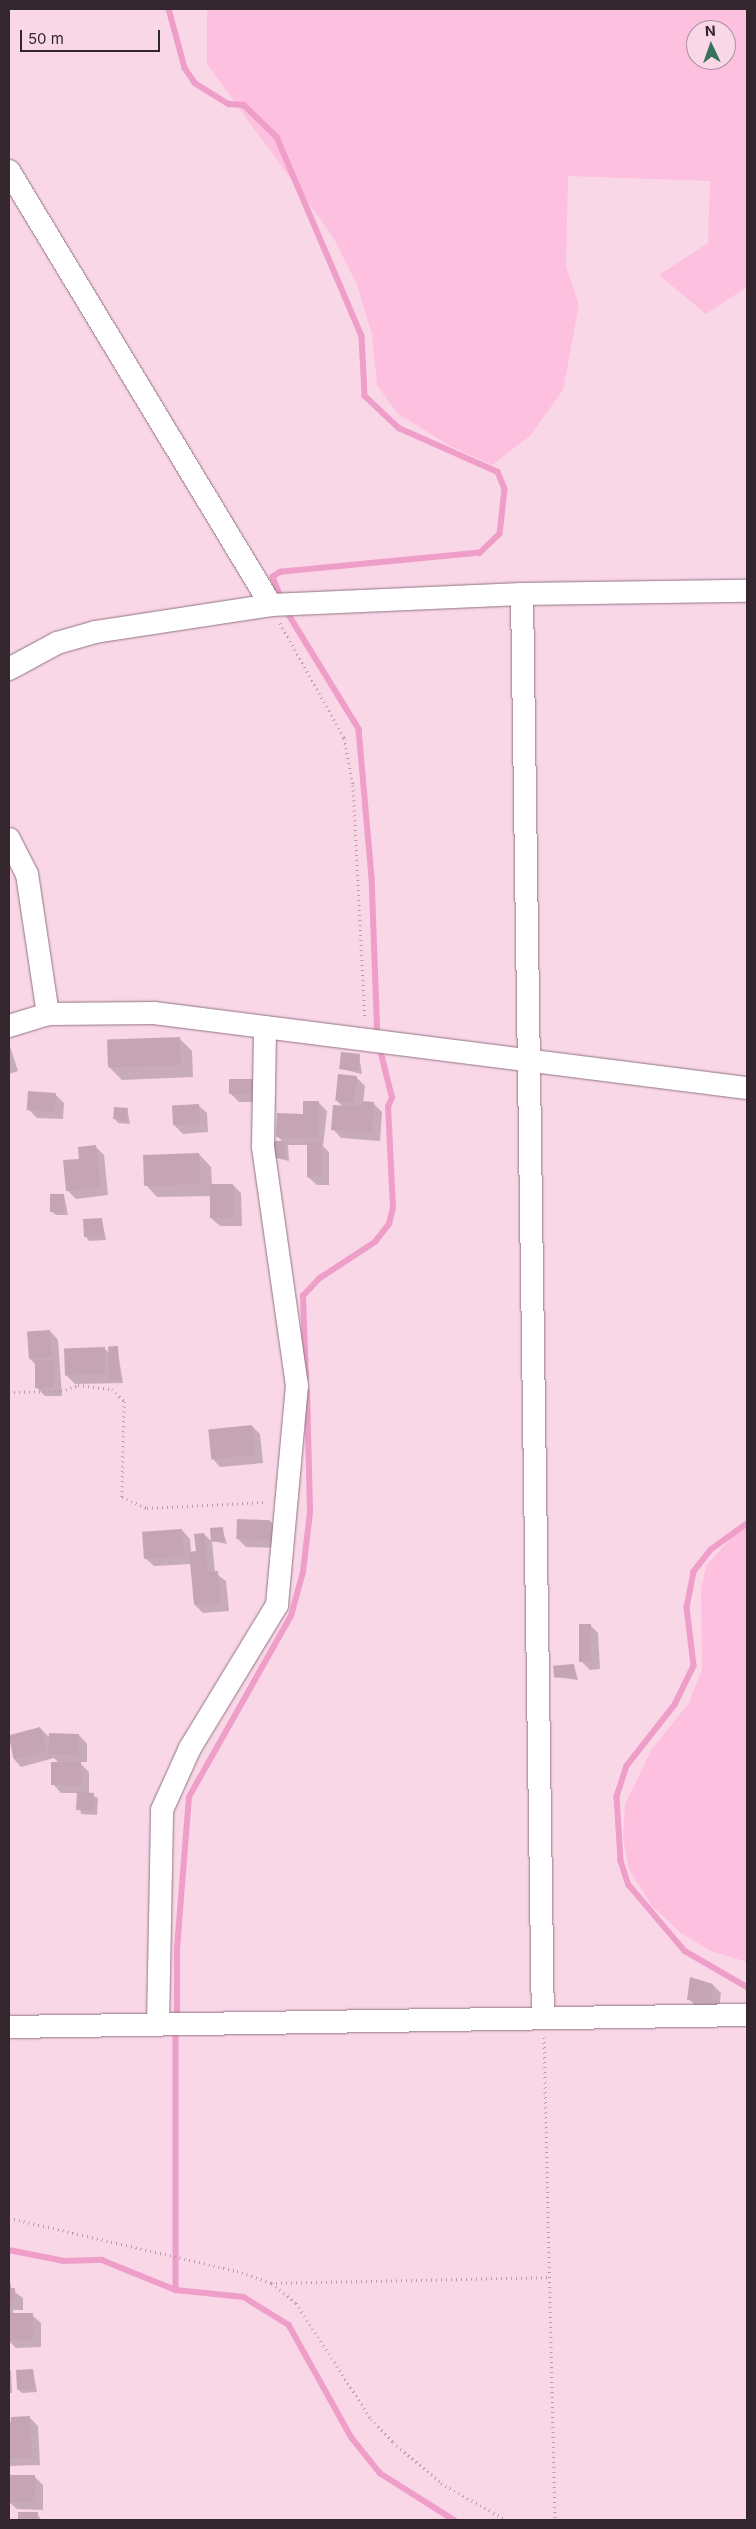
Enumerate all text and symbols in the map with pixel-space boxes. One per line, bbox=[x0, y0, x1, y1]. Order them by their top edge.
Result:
scale bar bbox=[22, 20, 162, 52]
north arrow bbox=[686, 20, 736, 70]
text: N bbox=[704, 22, 716, 39]
text: 50 m bbox=[28, 29, 64, 48]

